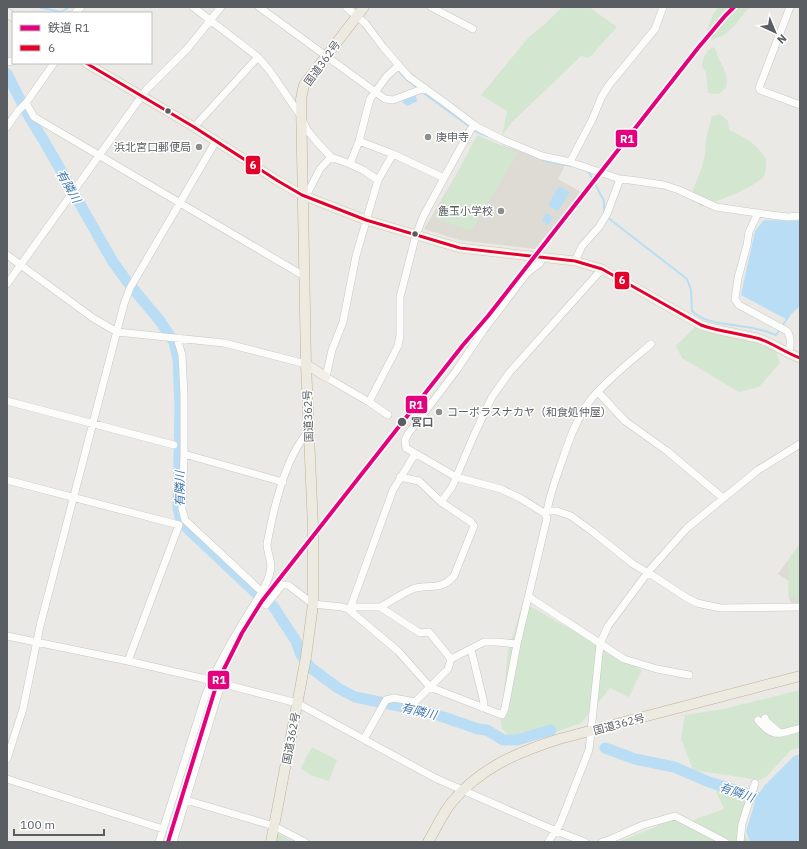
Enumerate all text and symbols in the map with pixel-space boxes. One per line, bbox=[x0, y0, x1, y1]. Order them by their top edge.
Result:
legend bbox=[12, 12, 152, 64]
north arrow bbox=[755, 12, 795, 52]
text: 鉄道 R1 bbox=[48, 20, 90, 35]
text: N bbox=[774, 31, 790, 47]
street label: 国道362号 bbox=[301, 38, 343, 88]
text: 6 bbox=[48, 40, 55, 55]
unlabelled marker bbox=[163, 106, 173, 116]
line badge: R1 bbox=[615, 129, 638, 148]
place label: 庚申寺 bbox=[436, 130, 469, 144]
marker: 庚申寺 bbox=[423, 132, 433, 142]
text: R1 bbox=[620, 132, 634, 146]
place label: 浜北宮口郵便局 bbox=[114, 140, 191, 154]
marker: 浜北宮口郵便局 bbox=[194, 142, 204, 152]
line badge: 6 bbox=[245, 155, 261, 175]
text: 6 bbox=[250, 158, 257, 172]
water label: 有隣川 bbox=[54, 167, 85, 207]
place label: 麁玉小学校 bbox=[438, 204, 493, 218]
marker: 麁玉小学校 bbox=[496, 206, 506, 216]
unlabelled marker bbox=[410, 229, 420, 239]
line badge: 6 bbox=[614, 271, 630, 290]
text: 6 bbox=[619, 273, 626, 287]
street label: 国道362号 bbox=[300, 389, 316, 443]
line badge: R1 bbox=[405, 395, 428, 414]
text: R1 bbox=[409, 398, 423, 412]
place label: コーポラスナカヤ（和食処仲屋） bbox=[447, 405, 612, 419]
marker: コーポラスナカヤ（和食処仲屋） bbox=[434, 407, 444, 417]
place label: 宮口 bbox=[411, 415, 433, 429]
marker: 宮口 bbox=[396, 416, 408, 428]
water label: 有隣川 bbox=[172, 469, 187, 507]
line badge: R1 bbox=[207, 670, 230, 690]
text: R1 bbox=[212, 673, 226, 687]
water label: 有隣川 bbox=[400, 700, 440, 723]
street label: 国道362号 bbox=[592, 710, 646, 738]
street label: 国道362号 bbox=[279, 711, 303, 765]
water label: 有隣川 bbox=[718, 779, 758, 806]
scale bar bbox=[14, 811, 104, 837]
text: 100 m bbox=[20, 817, 55, 832]

